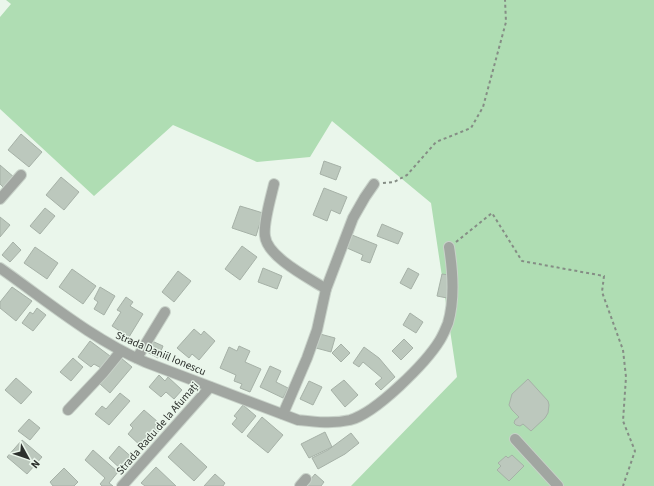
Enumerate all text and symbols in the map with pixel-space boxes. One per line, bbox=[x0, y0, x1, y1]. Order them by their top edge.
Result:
street label: Strada Daniil Ionescu bbox=[113, 328, 208, 379]
street label: Strada Radu de la Afumați bbox=[113, 379, 202, 478]
north arrow bbox=[8, 438, 48, 478]
text: N bbox=[27, 456, 43, 472]

